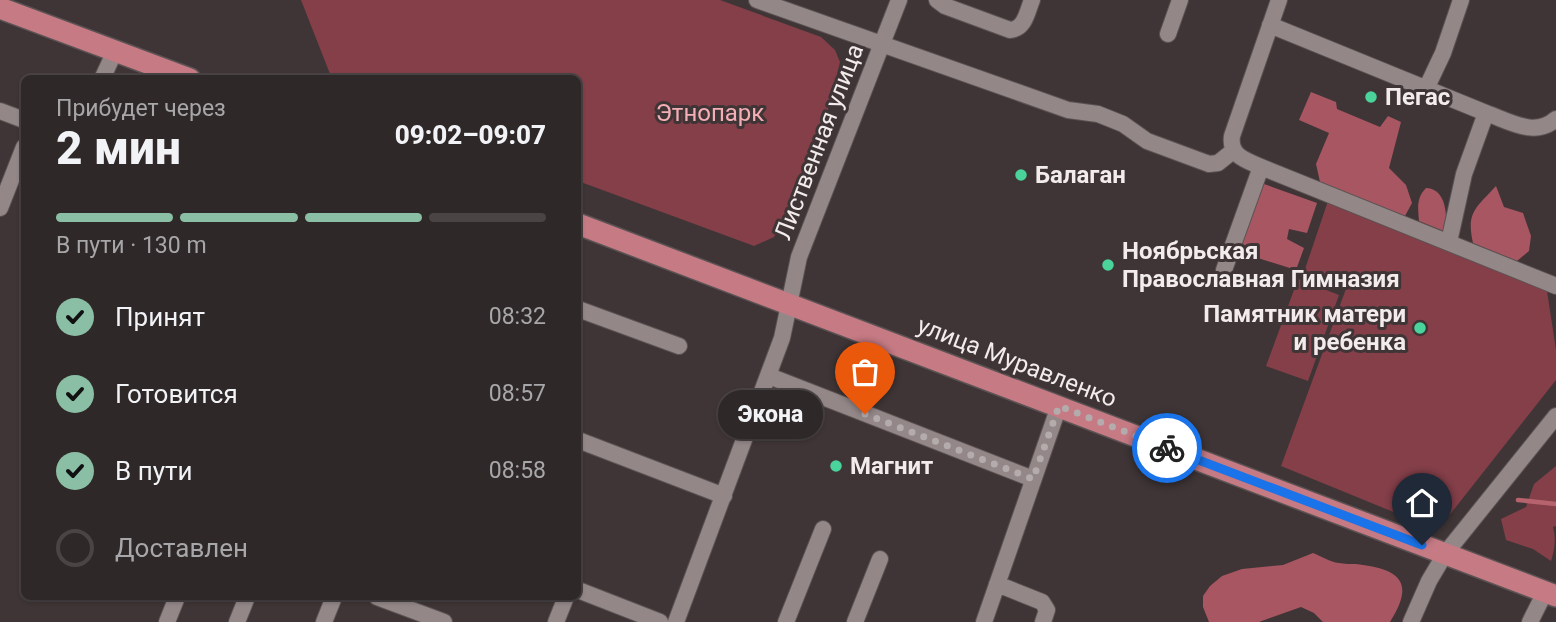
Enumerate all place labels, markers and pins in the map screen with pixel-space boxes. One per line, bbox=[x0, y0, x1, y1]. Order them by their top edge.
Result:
place label: Пегас bbox=[1385, 83, 1450, 111]
marker: Пегас bbox=[1363, 89, 1379, 105]
place label: Балаган bbox=[1035, 161, 1126, 189]
marker: Балаган bbox=[1013, 167, 1029, 183]
place label: Ноябрьская Православная Гимназия bbox=[1122, 237, 1400, 293]
marker: Ноябрьская Православная Гимназия bbox=[1100, 257, 1116, 273]
place label: Памятник матери и ребенка bbox=[1203, 300, 1406, 356]
marker: Памятник матери и ребенка bbox=[1412, 320, 1428, 336]
pin bbox=[835, 342, 895, 414]
callout: Экона bbox=[718, 390, 823, 438]
place label: Магнит bbox=[850, 452, 933, 480]
marker: Магнит bbox=[828, 458, 844, 474]
pin bbox=[1392, 473, 1452, 545]

